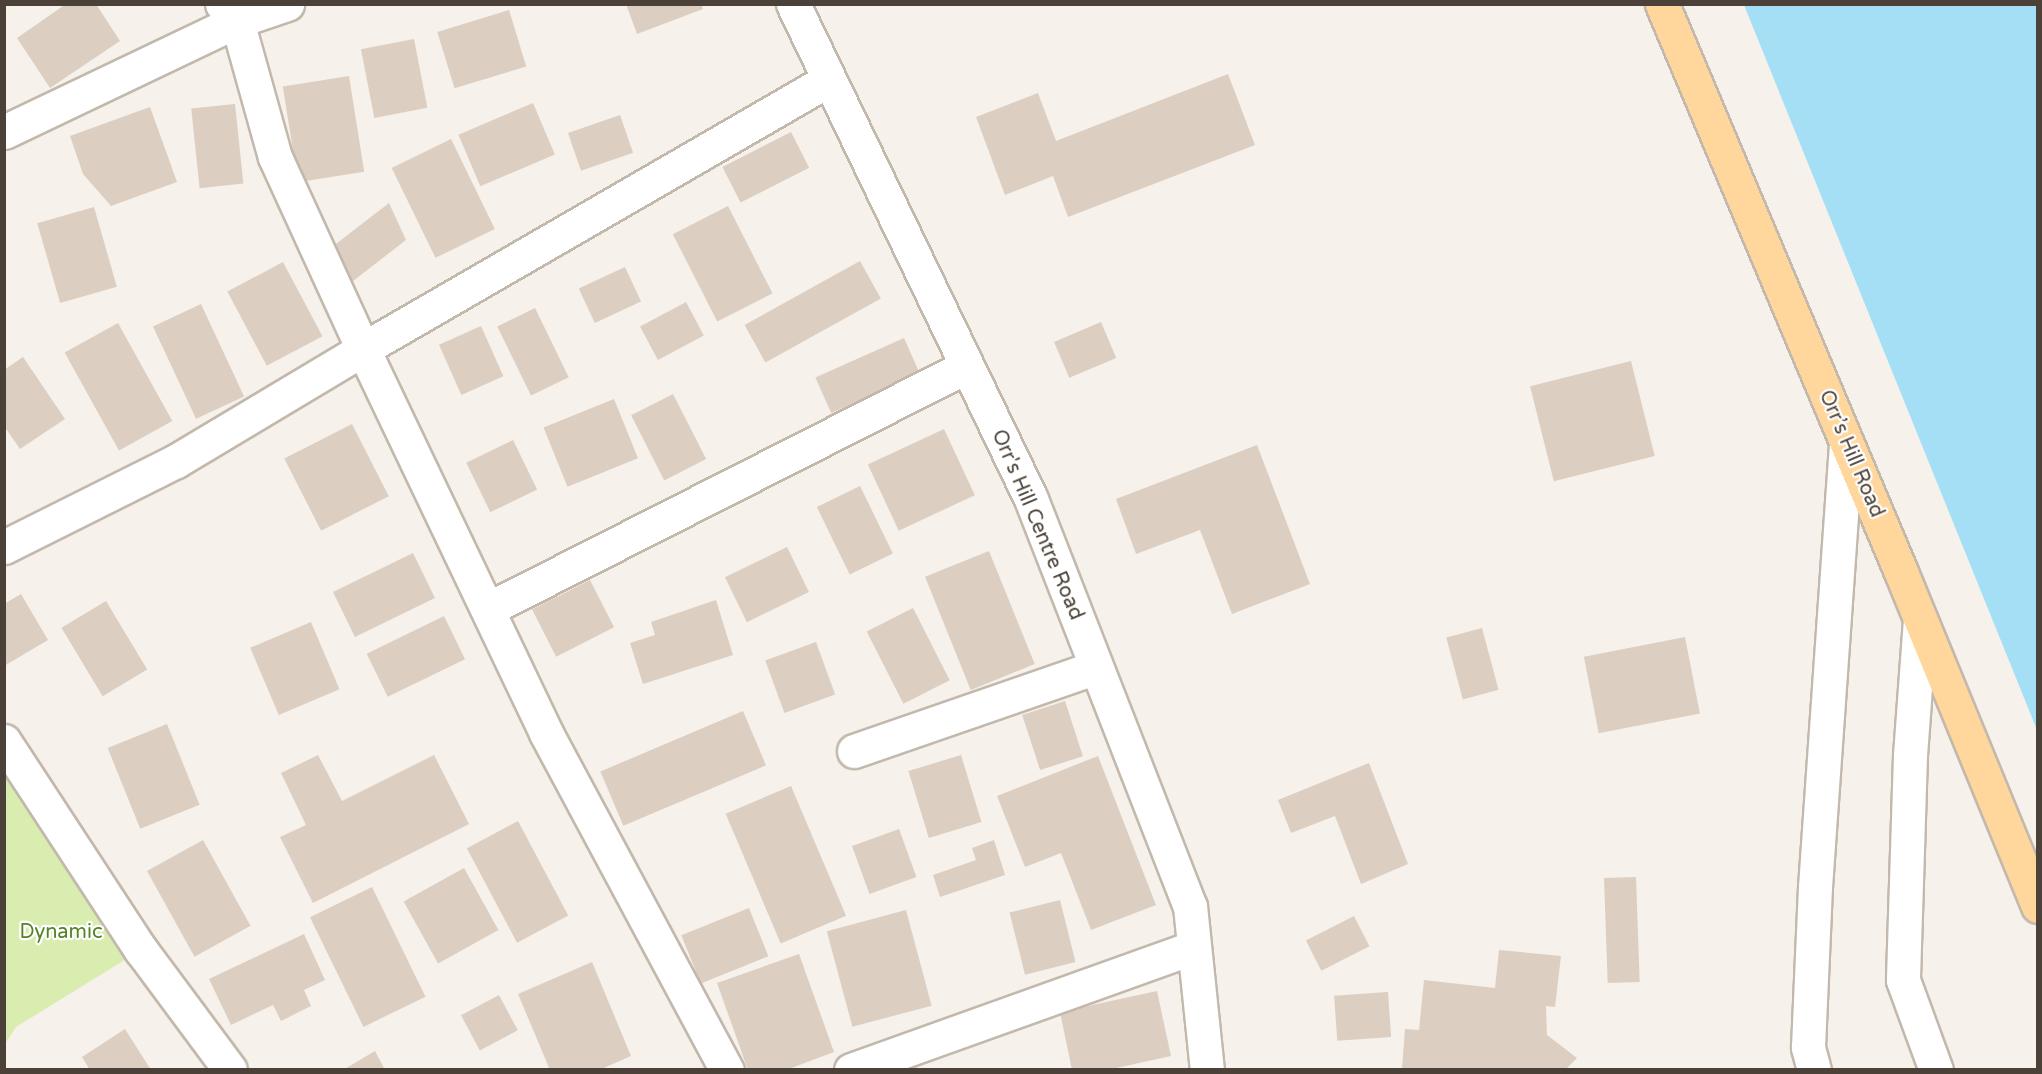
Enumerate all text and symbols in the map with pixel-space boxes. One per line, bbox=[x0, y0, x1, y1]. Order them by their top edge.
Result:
street label: Orr’s Hill Road bbox=[1813, 387, 1889, 521]
street label: Orr's Hill Centre Road bbox=[986, 426, 1088, 624]
park label: Dynamic bbox=[19, 920, 103, 944]

